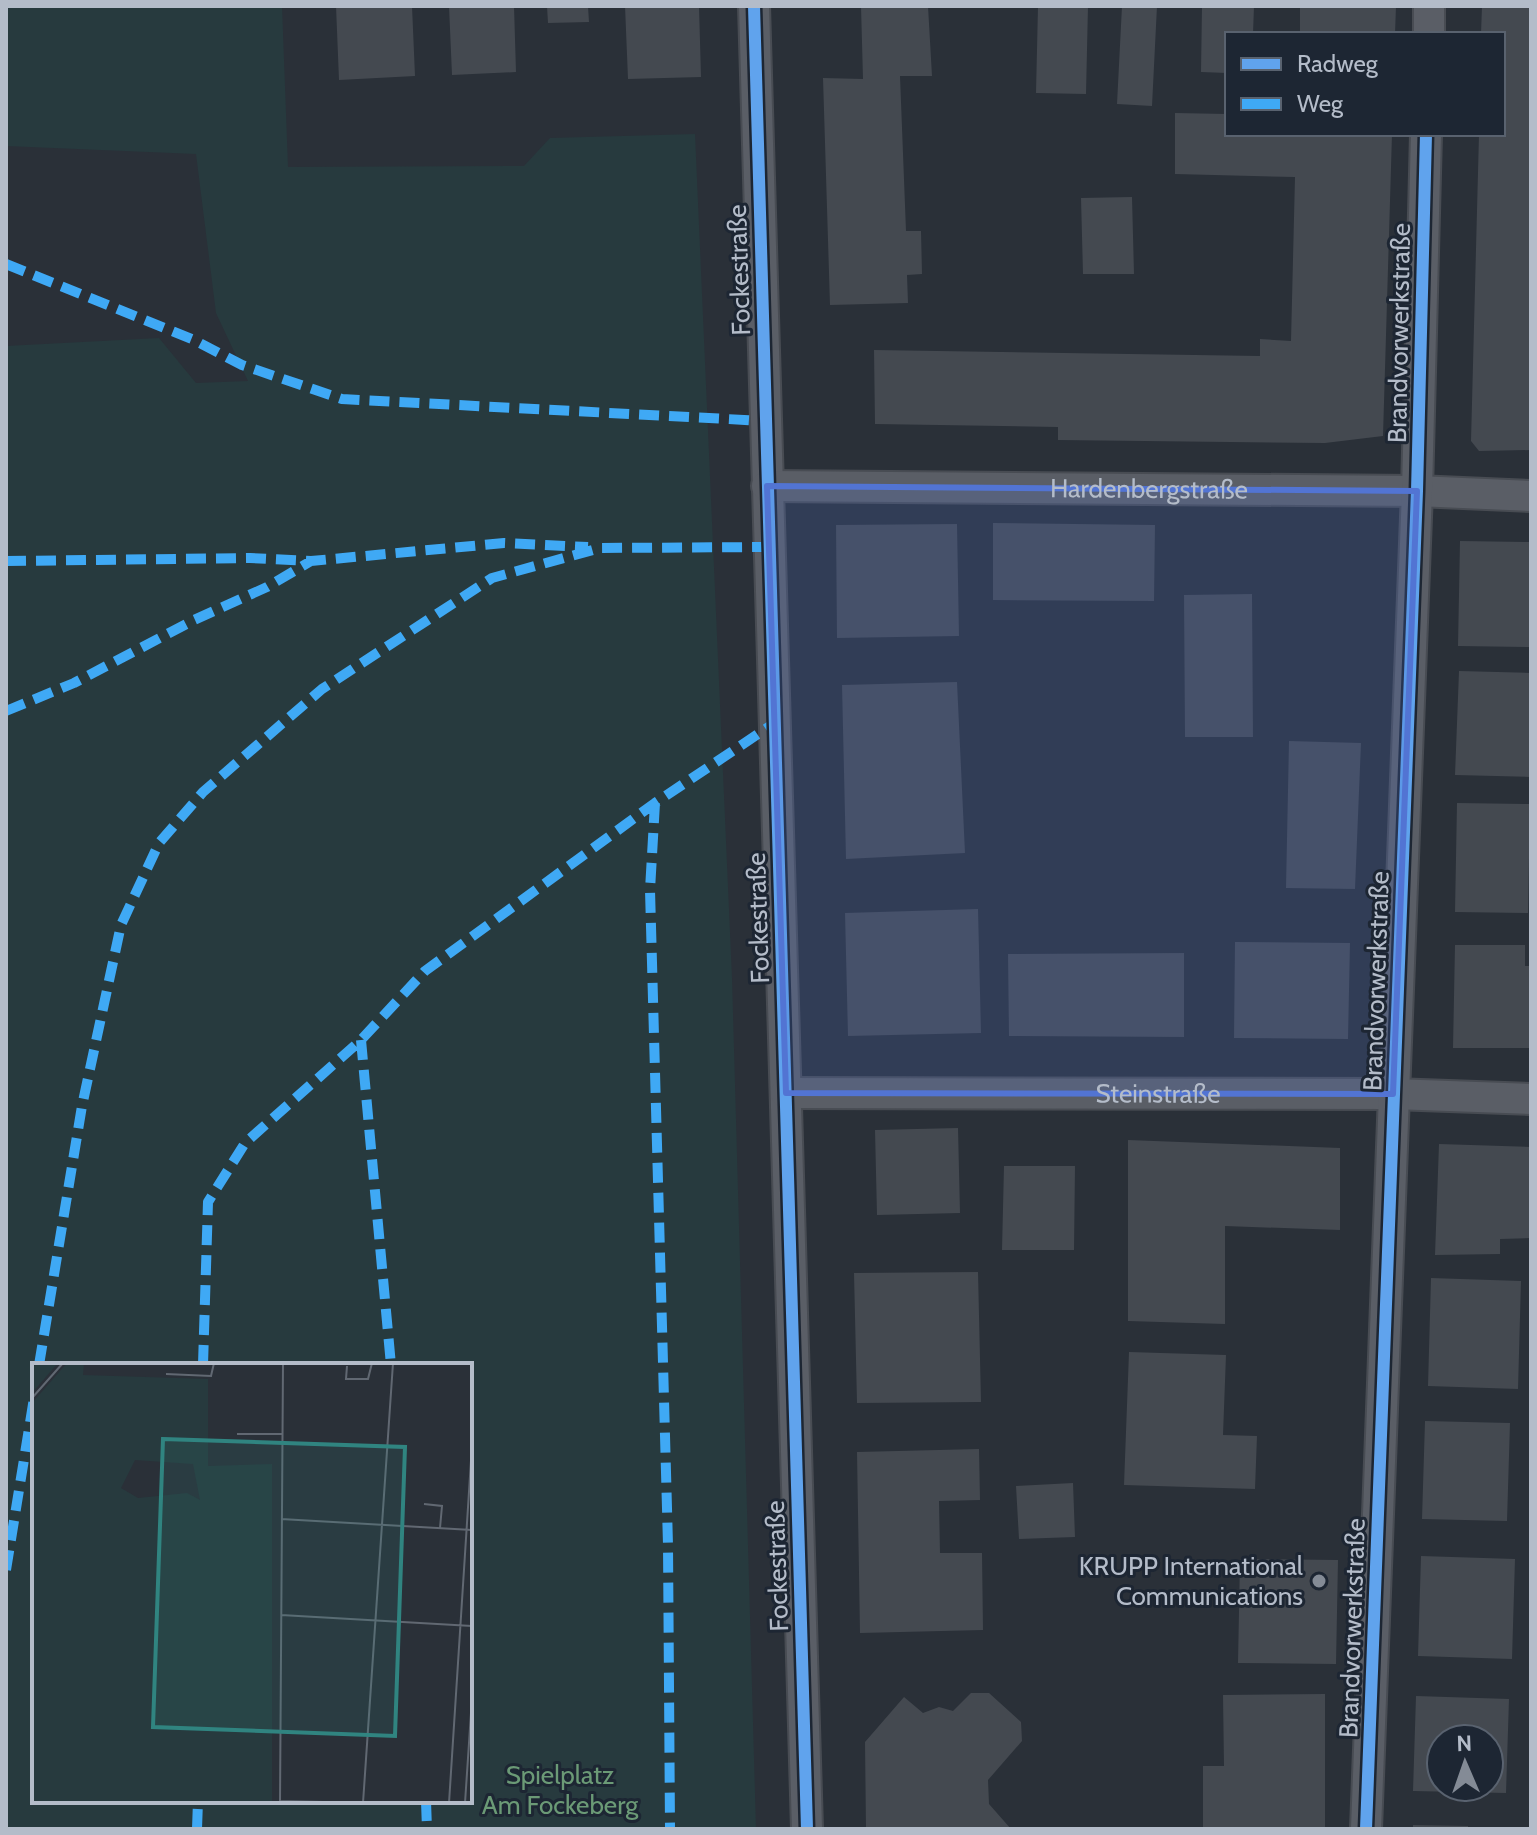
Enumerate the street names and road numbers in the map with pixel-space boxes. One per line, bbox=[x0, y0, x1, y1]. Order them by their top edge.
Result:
street label: Fockestraße bbox=[721, 204, 757, 336]
street label: Brandvorwerkstraße bbox=[1381, 223, 1417, 443]
street label: Hardenbergstraße bbox=[1050, 472, 1248, 506]
street label: Fockestraße bbox=[740, 852, 776, 984]
street label: Brandvorwerkstraße bbox=[1356, 870, 1396, 1092]
street label: Steinstraße bbox=[1095, 1078, 1221, 1110]
street label: Fockestraße bbox=[759, 1500, 795, 1632]
street label: Brandvorwerkstraße bbox=[1332, 1517, 1372, 1739]

